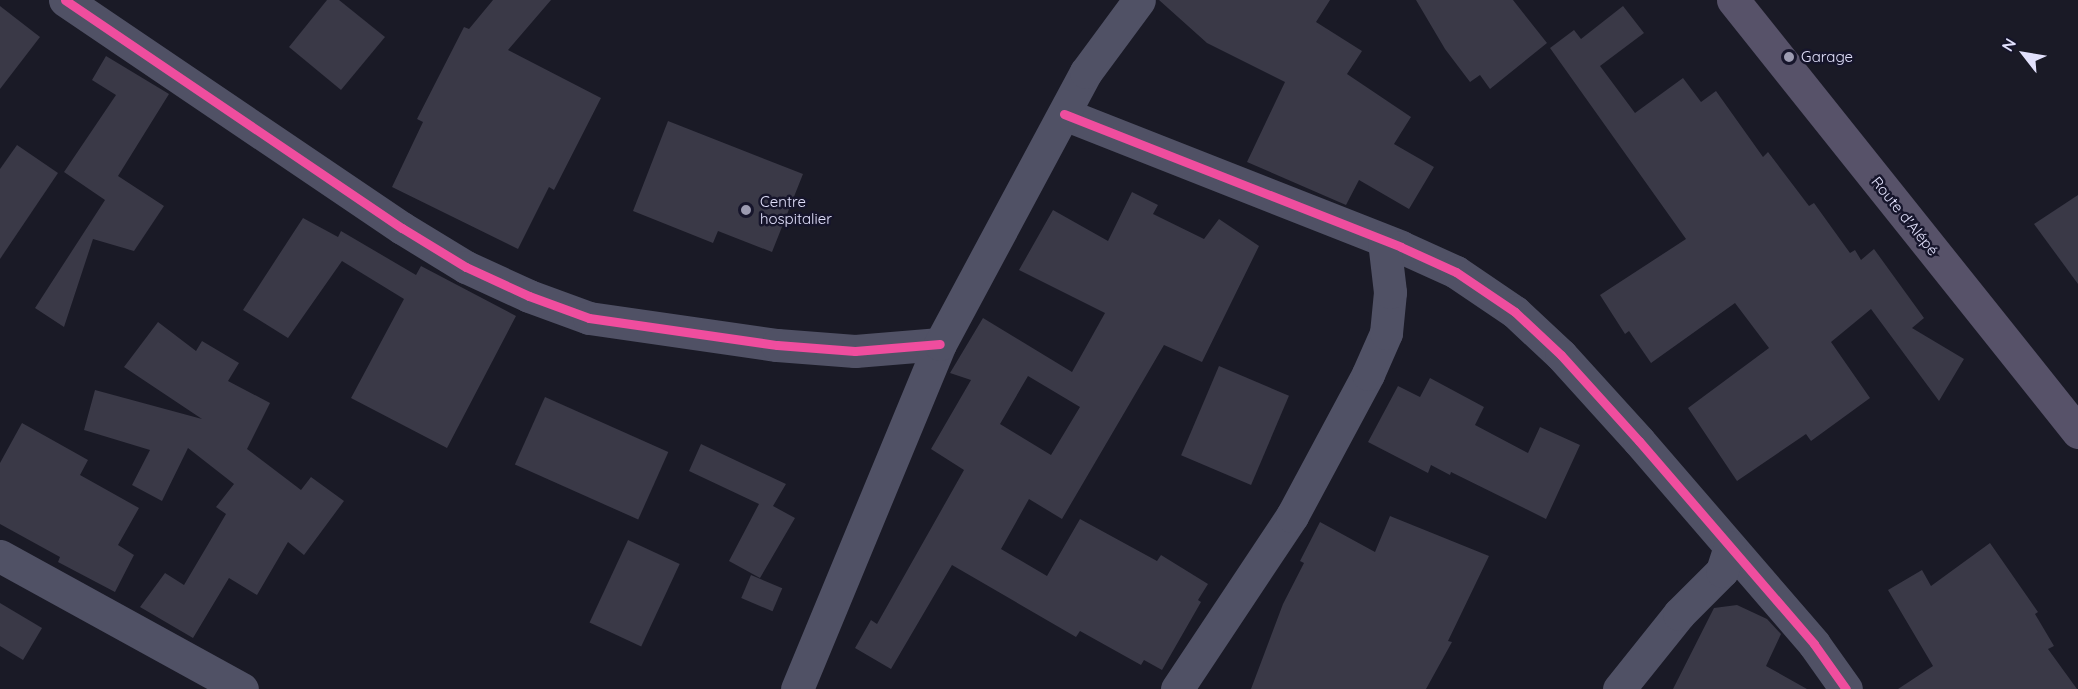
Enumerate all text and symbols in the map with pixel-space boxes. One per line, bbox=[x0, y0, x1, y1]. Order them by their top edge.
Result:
north arrow bbox=[1994, 24, 2054, 84]
text: N bbox=[1997, 35, 2020, 55]
place label: Garage bbox=[1801, 48, 1853, 66]
marker: Garage bbox=[1782, 50, 1796, 64]
street label: Route d'Alépé bbox=[1868, 173, 1942, 259]
place label: Centre hospitalier bbox=[760, 192, 832, 227]
marker: Centre hospitalier bbox=[737, 201, 755, 219]

